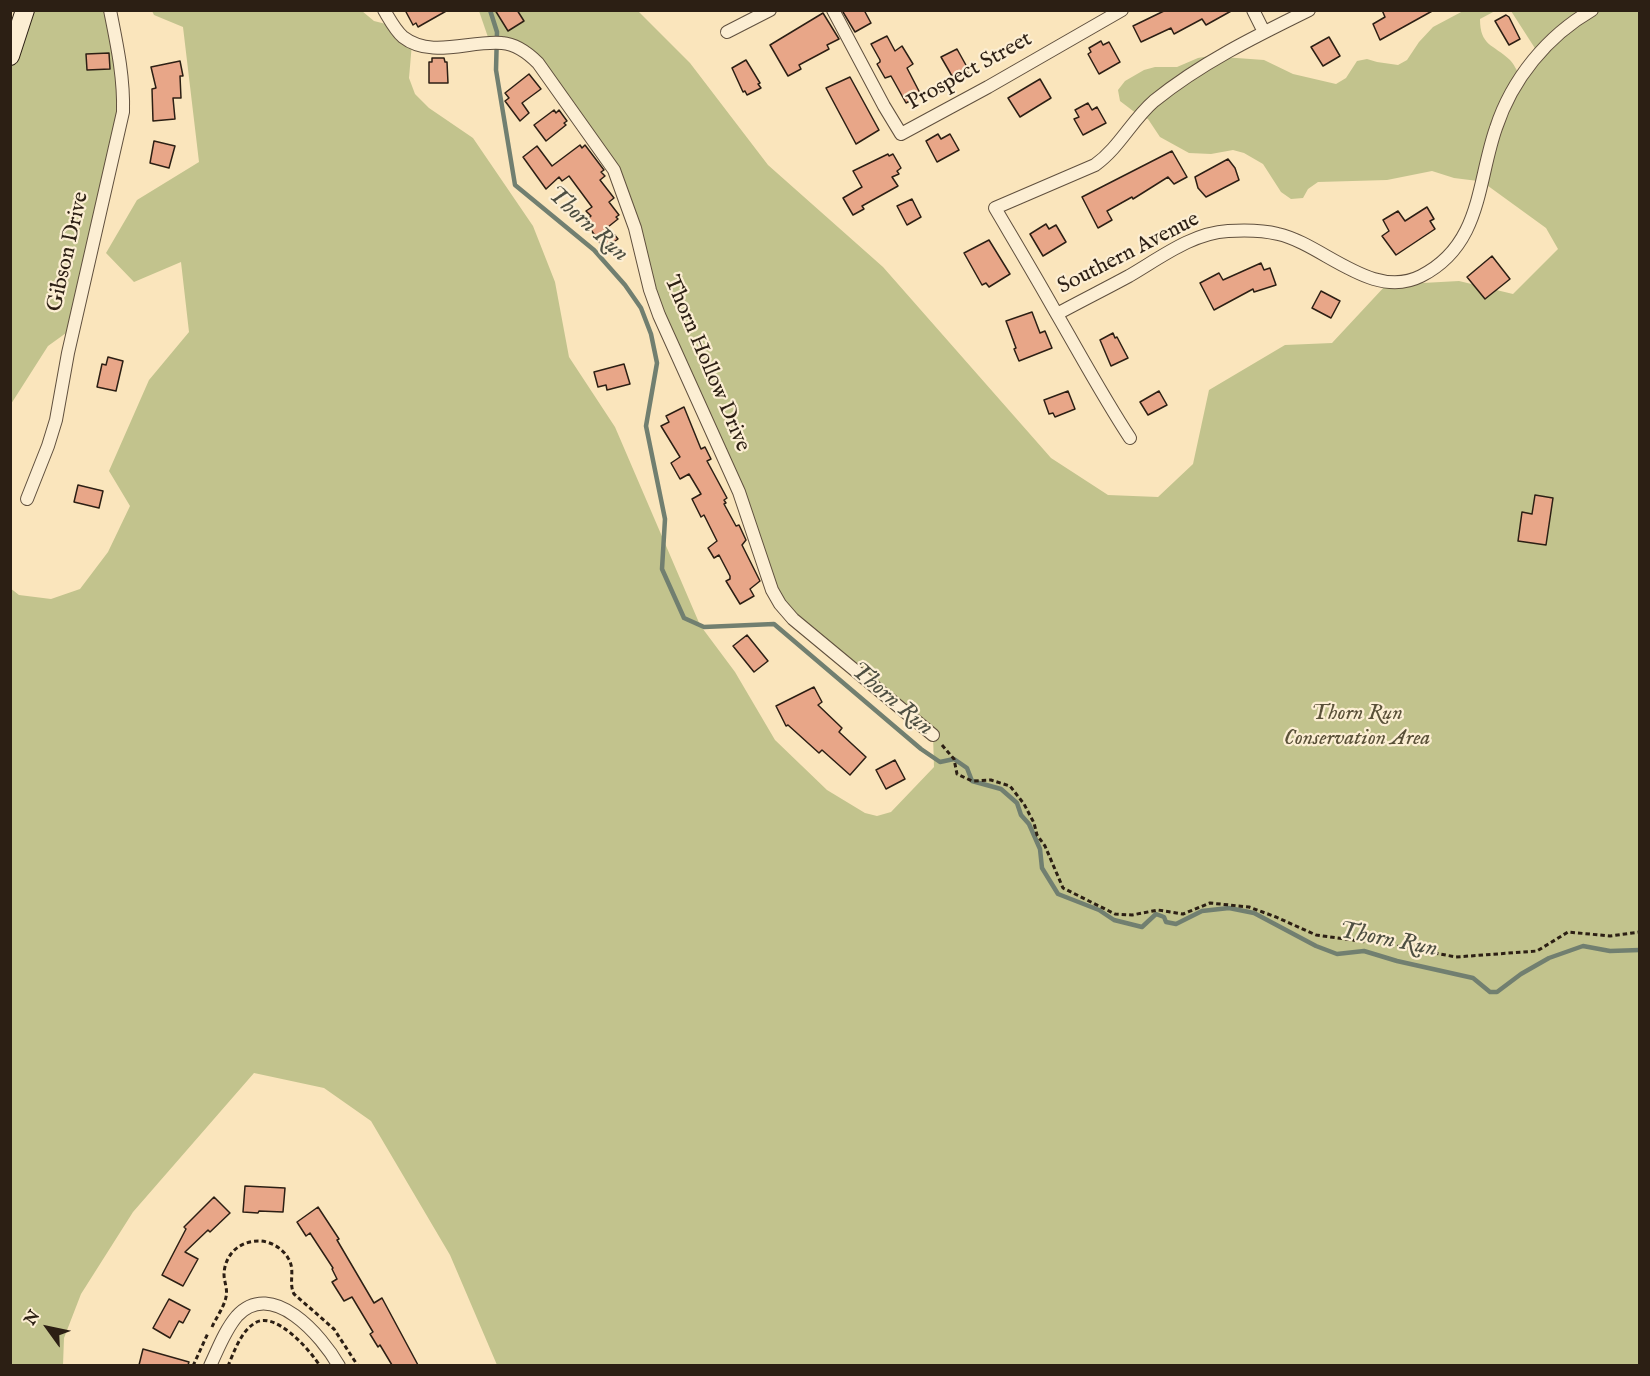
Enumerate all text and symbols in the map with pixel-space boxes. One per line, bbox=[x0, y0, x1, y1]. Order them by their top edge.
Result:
street label: Prospect Street bbox=[903, 27, 1037, 117]
water label: Thorn Run bbox=[540, 181, 634, 269]
street label: Gibson Drive bbox=[42, 189, 96, 315]
street label: Southern Avenue bbox=[1054, 207, 1204, 301]
street label: Thorn Hollow Drive bbox=[657, 272, 755, 456]
water label: Thorn Run bbox=[844, 657, 938, 743]
park label: Thorn Run Conservation Area bbox=[1284, 701, 1430, 752]
water label: Thorn Run bbox=[1336, 917, 1440, 965]
north arrow bbox=[18, 1298, 78, 1358]
text: N bbox=[21, 1307, 45, 1329]

